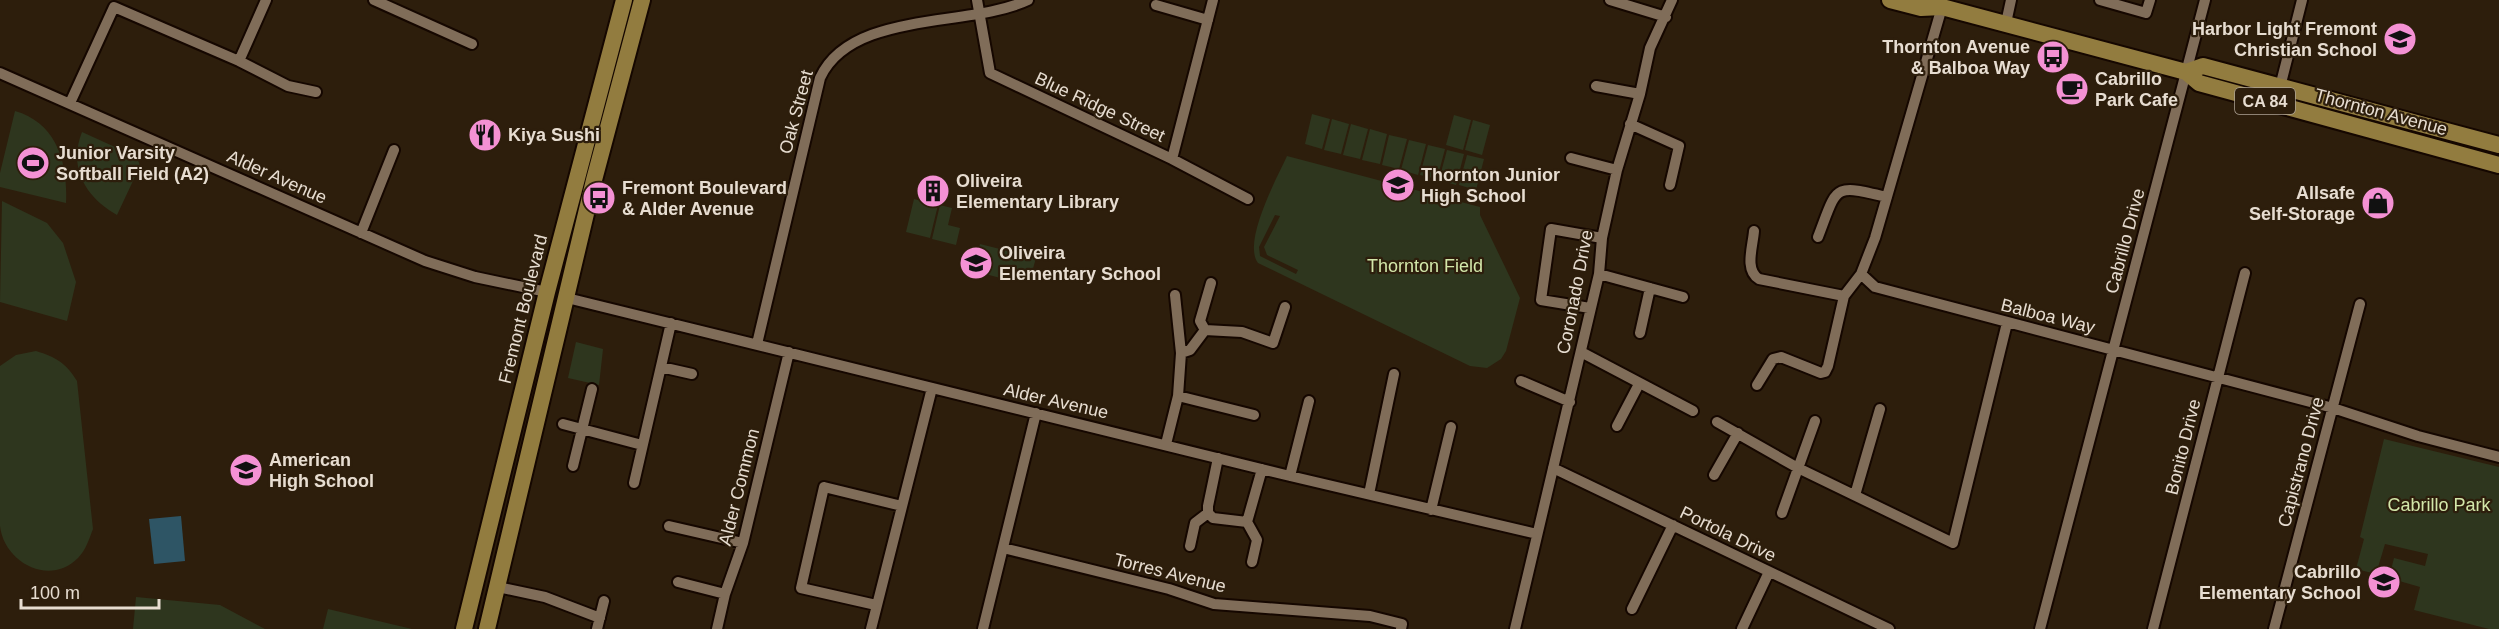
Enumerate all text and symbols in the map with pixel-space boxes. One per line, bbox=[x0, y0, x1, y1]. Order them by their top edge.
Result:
place label: Harbor Light Fremont Christian School bbox=[2192, 19, 2377, 60]
school or university icon: Harbor Light Fremont Christian School bbox=[2382, 21, 2418, 57]
place label: Thornton Avenue & Balboa Way bbox=[1882, 37, 2030, 78]
bus stop icon: Thornton Avenue & Balboa Way bbox=[2035, 39, 2071, 75]
street label: Oak Street bbox=[775, 68, 817, 156]
street label: Blue Ridge Street bbox=[1032, 68, 1168, 146]
place label: Cabrillo Park Cafe bbox=[2095, 69, 2178, 110]
cafe icon: Cabrillo Park Cafe bbox=[2054, 71, 2090, 107]
street label: Thornton Avenue bbox=[2312, 85, 2450, 139]
road number: CA 84 bbox=[2235, 88, 2295, 114]
restaurant icon: Kiya Sushi bbox=[467, 117, 503, 153]
place label: Kiya Sushi bbox=[508, 125, 600, 145]
place label: Junior Varsity Softball Field (A2) bbox=[56, 143, 209, 184]
sports icon: Junior Varsity Softball Field (A2) bbox=[15, 145, 51, 181]
street label: Alder Avenue bbox=[224, 146, 330, 208]
place label: Thornton Junior High School bbox=[1421, 165, 1560, 206]
school or university icon: Thornton Junior High School bbox=[1380, 167, 1416, 203]
place label: Oliveira Elementary Library bbox=[956, 171, 1119, 212]
building icon: Oliveira Elementary Library bbox=[915, 173, 951, 209]
place label: Fremont Boulevard & Alder Avenue bbox=[622, 178, 787, 219]
bus stop icon: Fremont Boulevard & Alder Avenue bbox=[581, 180, 617, 216]
place label: Allsafe Self-Storage bbox=[2249, 183, 2355, 224]
shop icon: Allsafe Self-Storage bbox=[2360, 185, 2396, 221]
street label: Cabrillo Drive bbox=[2101, 186, 2149, 296]
street label: Coronado Drive bbox=[1553, 228, 1597, 356]
street label: Fremont Boulevard bbox=[495, 232, 551, 386]
place label: Oliveira Elementary School bbox=[999, 243, 1161, 284]
school or university icon: Oliveira Elementary School bbox=[958, 245, 994, 281]
park label: Thornton Field bbox=[1367, 256, 1483, 276]
street label: Balboa Way bbox=[1999, 295, 2097, 337]
street label: Alder Avenue bbox=[1002, 379, 1110, 423]
street label: Capistrano Drive bbox=[2274, 395, 2328, 529]
street label: Bonito Drive bbox=[2161, 397, 2205, 497]
street label: Alder Common bbox=[715, 426, 763, 548]
place label: American High School bbox=[269, 450, 374, 491]
school or university icon: American High School bbox=[228, 452, 264, 488]
park label: Cabrillo Park bbox=[2387, 495, 2492, 515]
street label: Portola Drive bbox=[1677, 502, 1779, 566]
street label: Torres Avenue bbox=[1112, 549, 1228, 597]
place label: Cabrillo Elementary School bbox=[2199, 562, 2361, 603]
school or university icon: Cabrillo Elementary School bbox=[2366, 564, 2402, 600]
scale bar bbox=[21, 572, 159, 610]
text: 100 m bbox=[30, 583, 80, 603]

